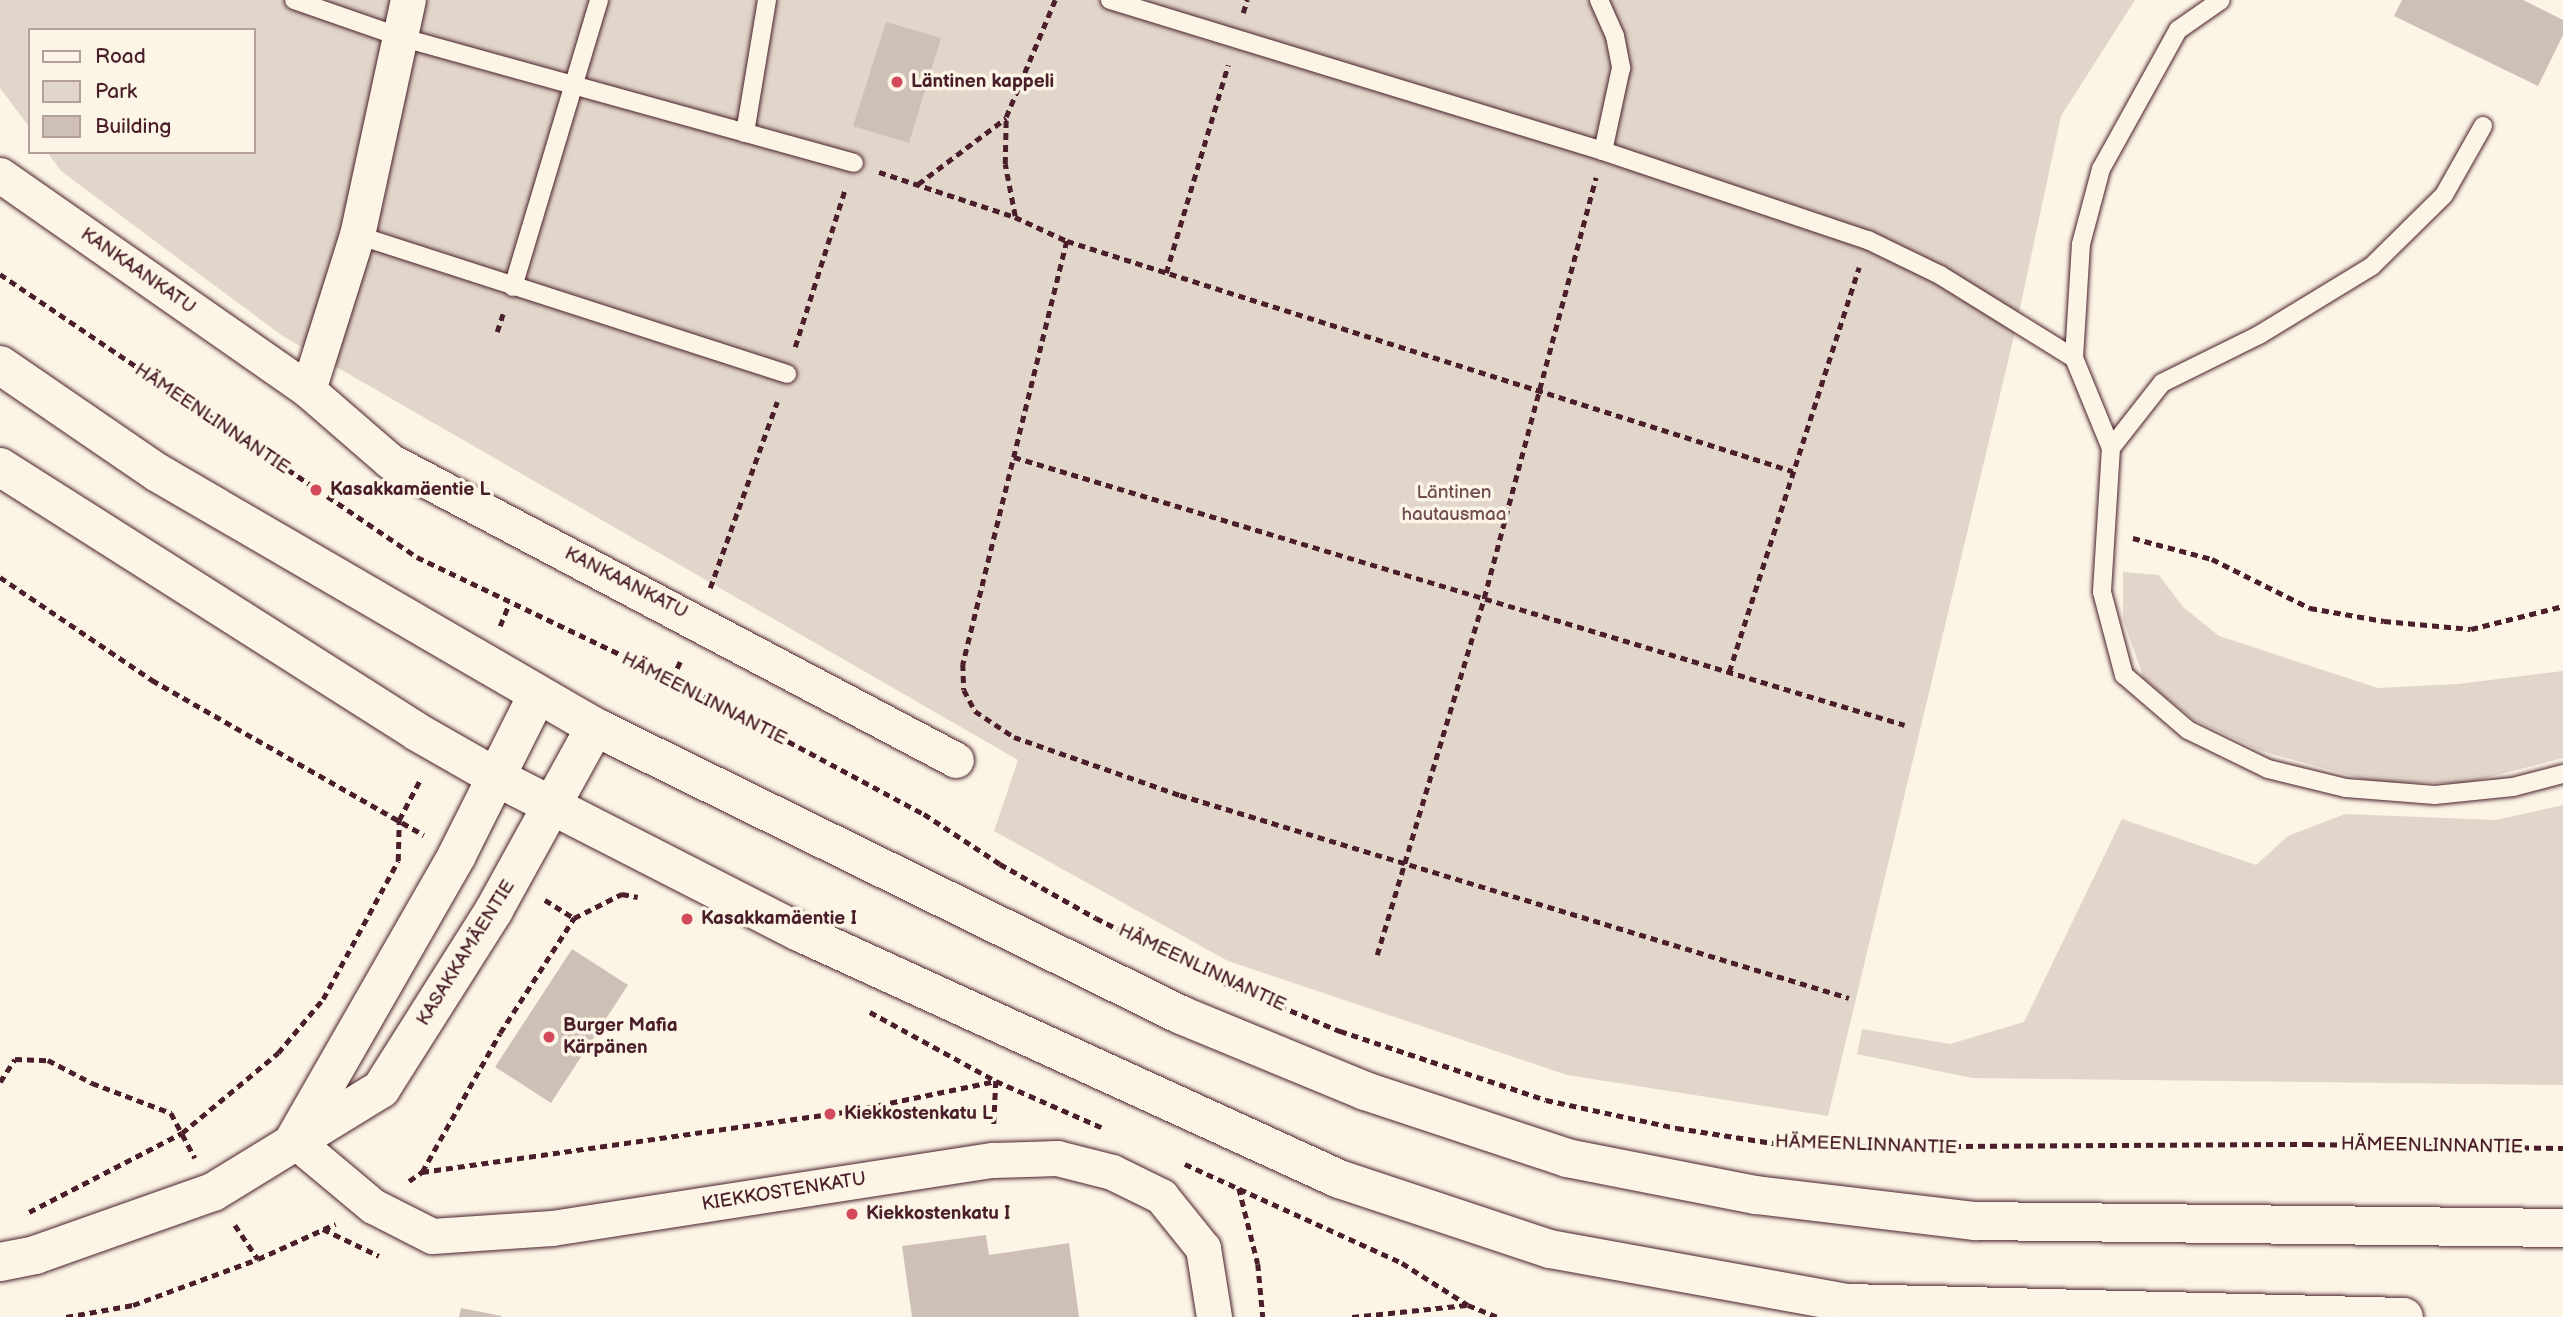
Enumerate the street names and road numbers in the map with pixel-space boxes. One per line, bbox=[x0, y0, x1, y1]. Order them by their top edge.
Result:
street label: KANKAANKATU bbox=[76, 223, 200, 319]
street label: HÄMEENLINNANTIE bbox=[130, 359, 294, 479]
street label: KANKAANKATU bbox=[561, 542, 691, 624]
street label: HÄMEENLINNANTIE bbox=[618, 647, 790, 751]
street label: KASAKKAMÄENTIE bbox=[412, 876, 520, 1030]
street label: HÄMEENLINNANTIE bbox=[1115, 919, 1289, 1017]
street label: HÄMEENLINNANTIE bbox=[1775, 1130, 1957, 1160]
street label: HÄMEENLINNANTIE bbox=[2341, 1133, 2523, 1159]
street label: KIEKKOSTENKATU bbox=[700, 1168, 868, 1216]

